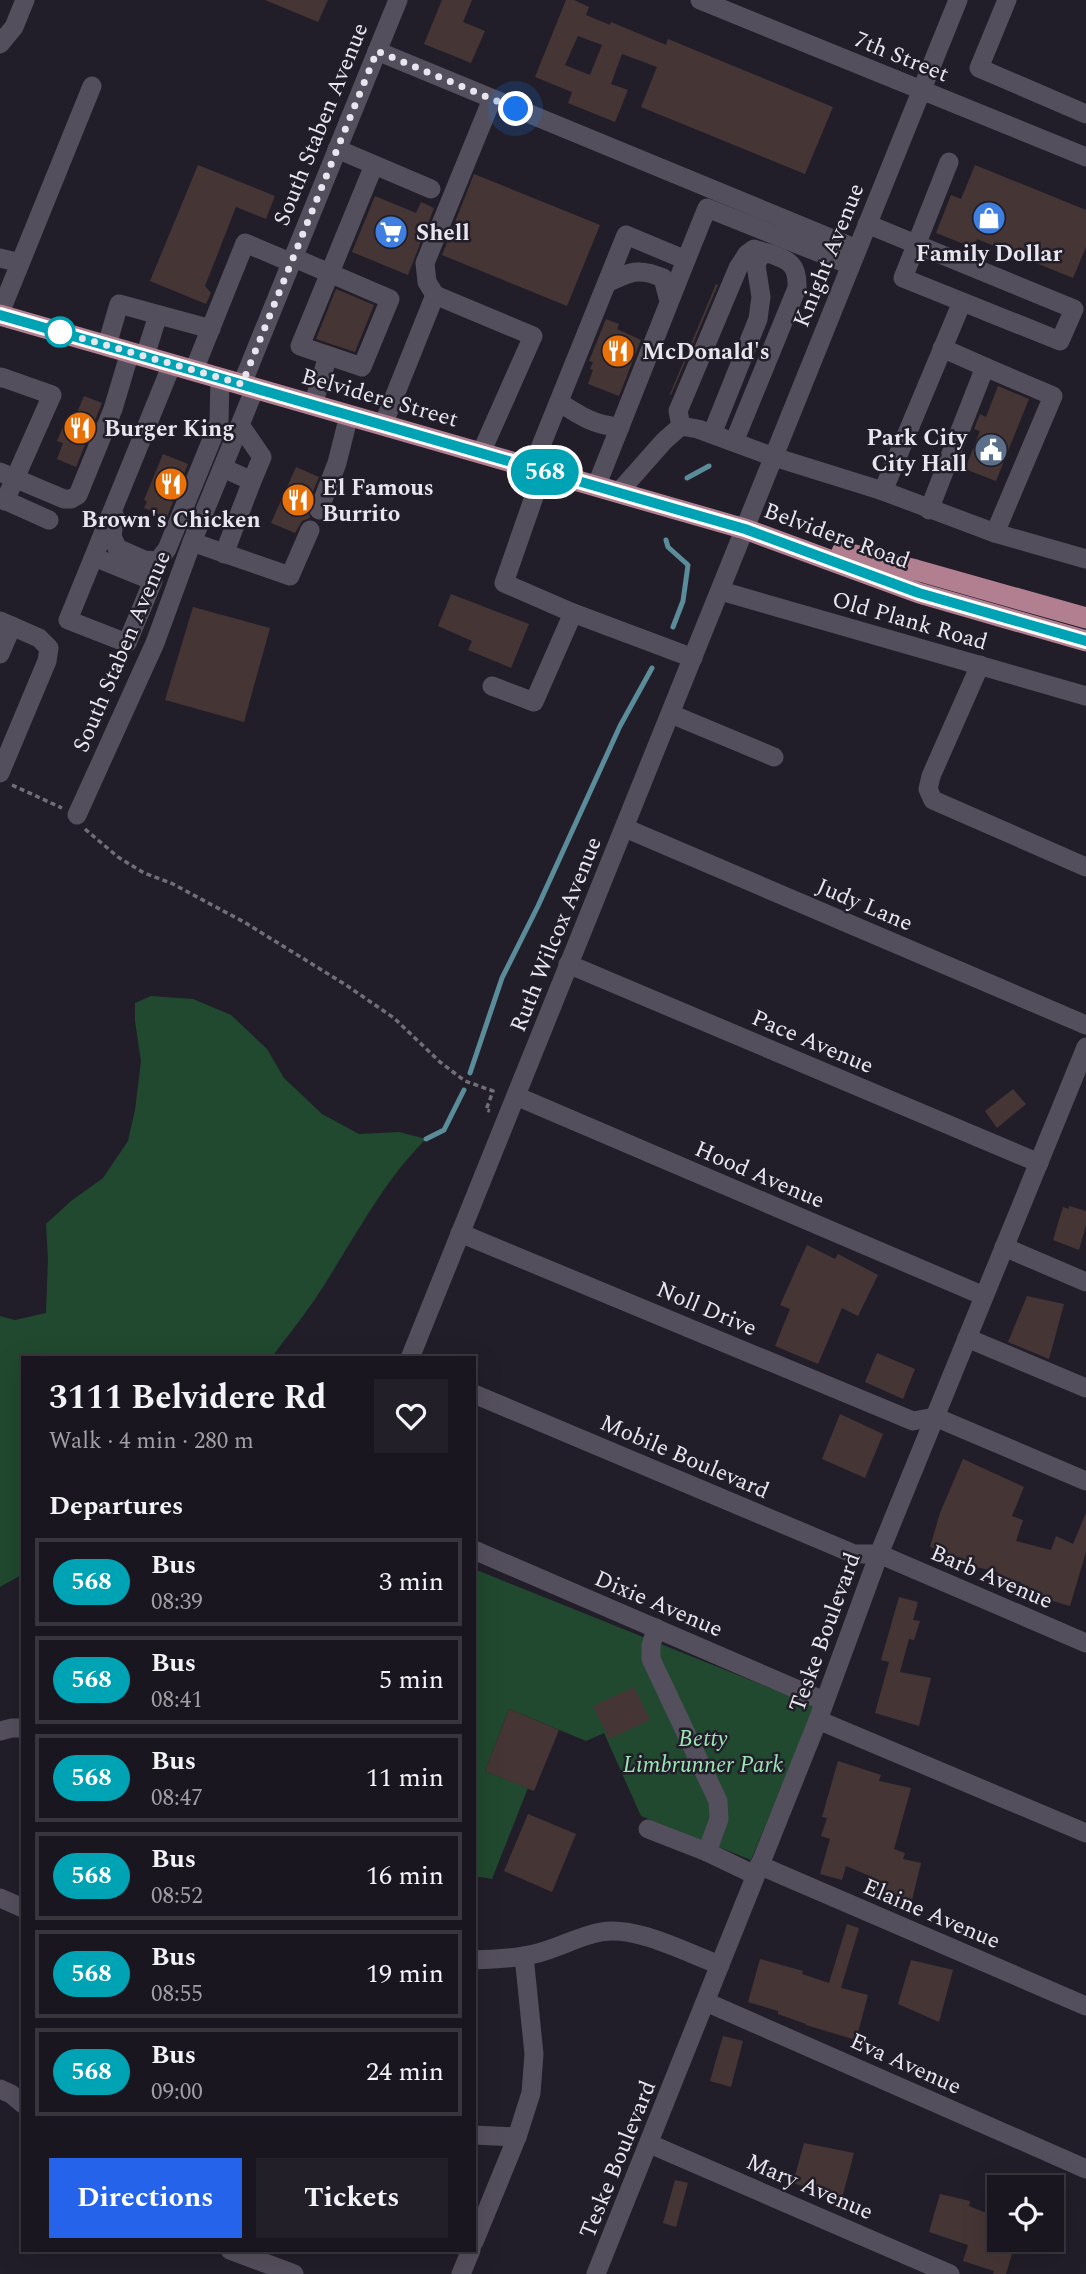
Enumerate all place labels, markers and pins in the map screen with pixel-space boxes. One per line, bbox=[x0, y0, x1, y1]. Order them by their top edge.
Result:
shop icon: Family Dollar bbox=[970, 199, 1008, 237]
supermarket icon: Shell bbox=[372, 213, 410, 251]
place label: Shell bbox=[416, 216, 470, 251]
place label: Family Dollar bbox=[916, 237, 1062, 272]
unlabelled marker bbox=[45, 317, 75, 347]
restaurant icon: McDonald's bbox=[599, 332, 637, 370]
place label: McDonald's bbox=[642, 335, 770, 370]
restaurant icon: Burger King bbox=[61, 409, 99, 447]
place label: Burger King bbox=[104, 412, 235, 447]
place label: Park City City Hall bbox=[867, 421, 968, 482]
public building icon: Park City City Hall bbox=[972, 431, 1010, 469]
restaurant icon: Brown's Chicken bbox=[152, 465, 190, 503]
place label: El Famous Burrito bbox=[322, 471, 434, 532]
restaurant icon: El Famous Burrito bbox=[279, 481, 317, 519]
place label: Brown's Chicken bbox=[81, 503, 261, 538]

